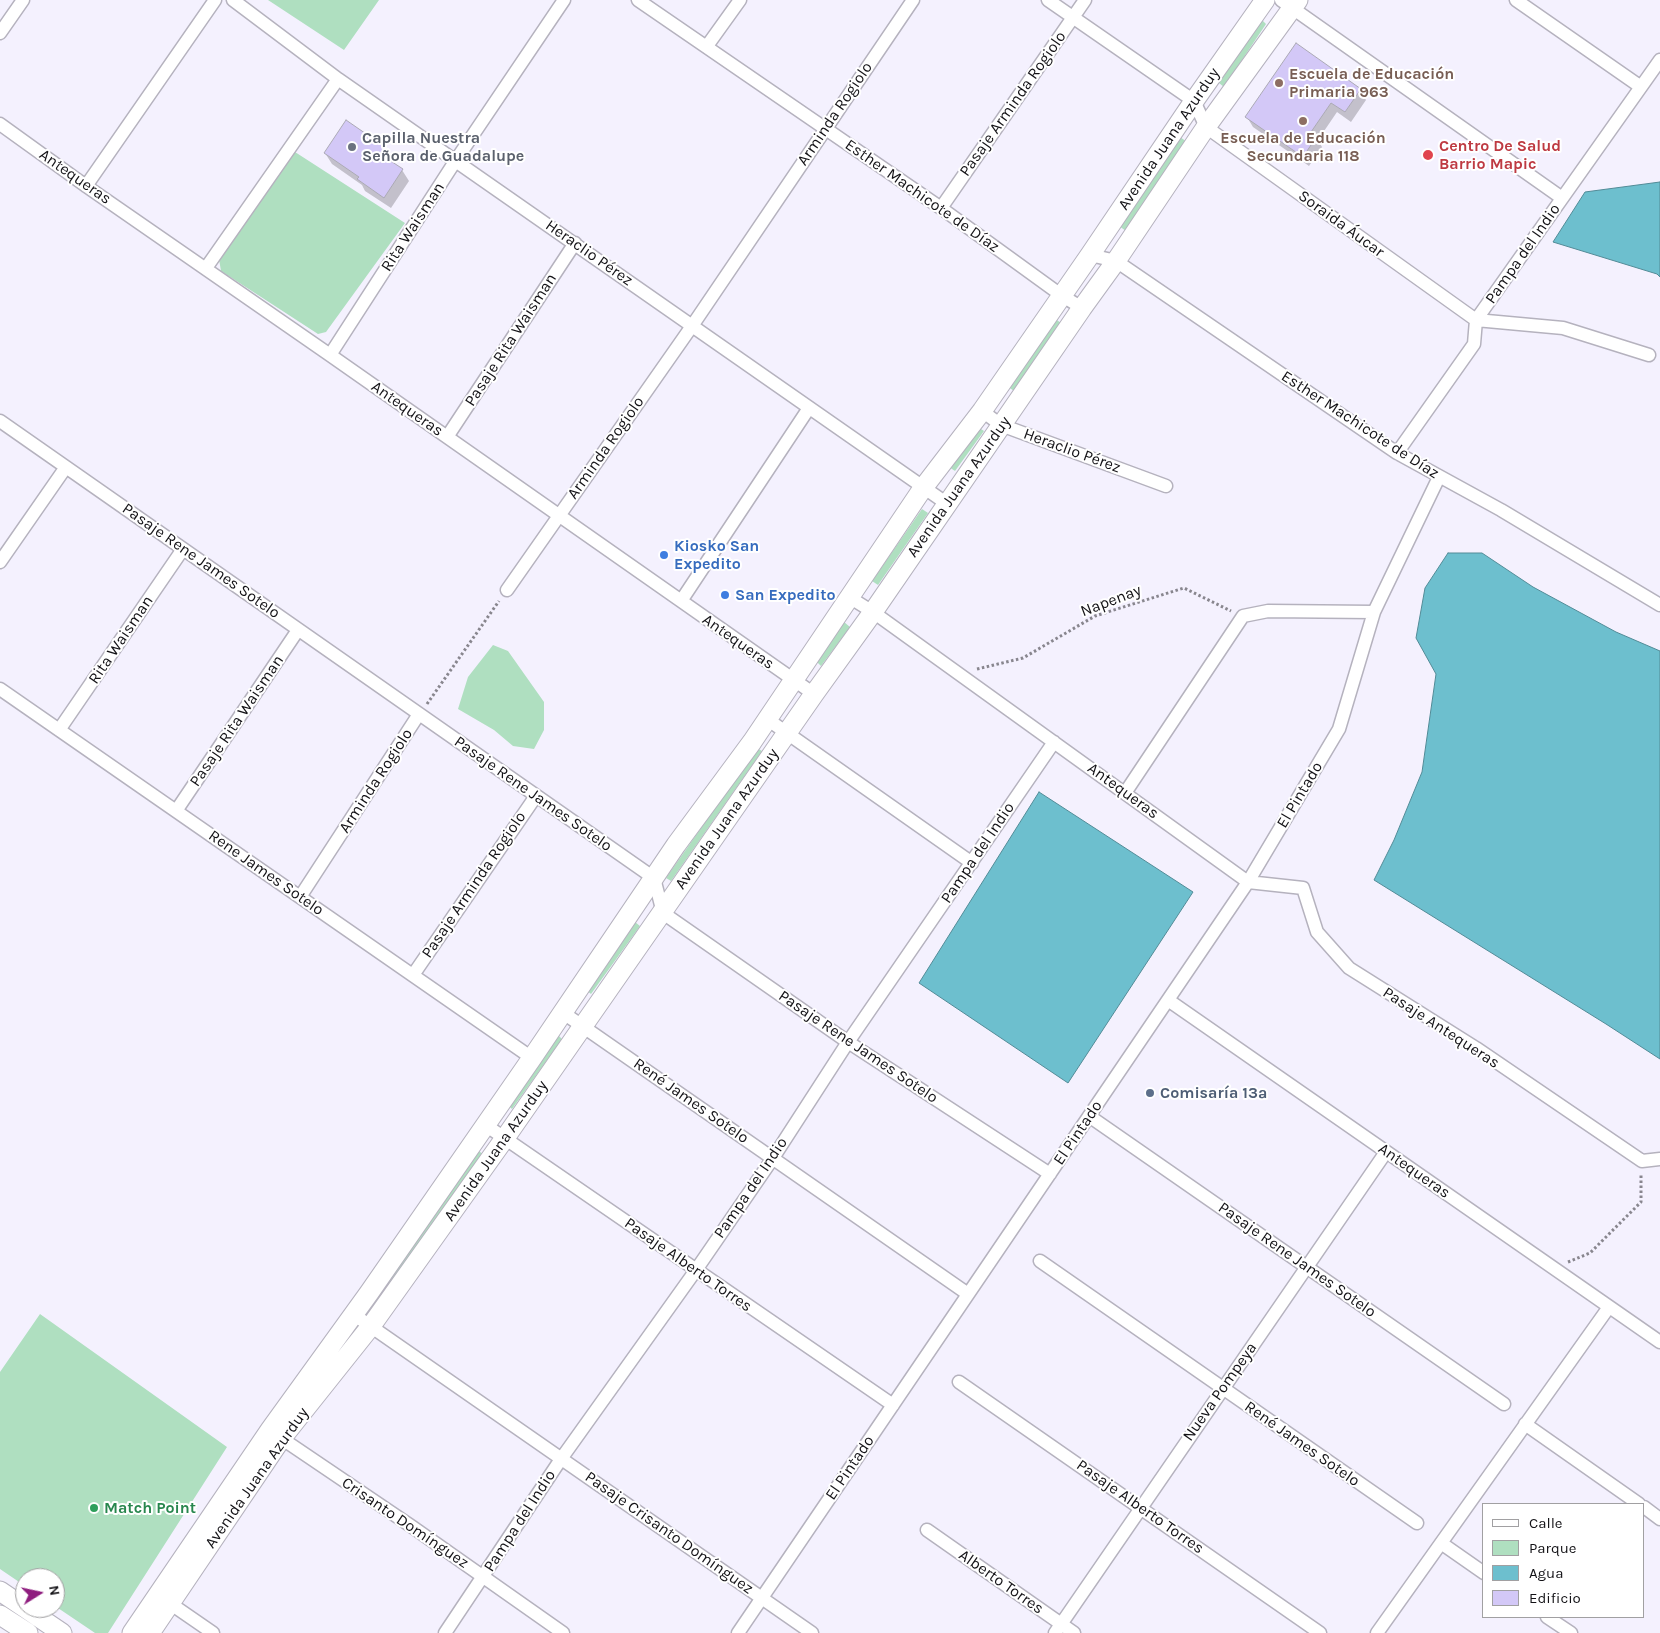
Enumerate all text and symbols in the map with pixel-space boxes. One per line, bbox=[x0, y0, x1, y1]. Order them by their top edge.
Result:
street label: Pasaje Arminda Rogiolo bbox=[956, 28, 1070, 180]
street label: Arminda Rogiolo bbox=[793, 59, 877, 169]
street label: Avenida Juana Azurduy bbox=[1114, 64, 1224, 214]
place label: Escuela de Educación Primaria 963 bbox=[1289, 64, 1454, 102]
marker: Escuela de Educación Primaria 963 bbox=[1273, 77, 1285, 89]
marker: Escuela de Educación Secundaria 118 bbox=[1297, 115, 1309, 127]
place label: Capilla Nuestra Señora de Guadalupe bbox=[362, 128, 524, 166]
place label: Escuela de Educación Secundaria 118 bbox=[1220, 128, 1386, 166]
street label: Esther Machicote de Díaz bbox=[841, 135, 1003, 257]
place label: Centro De Salud Barrio Mapic bbox=[1439, 136, 1561, 174]
marker: Capilla Nuestra Señora de Guadalupe bbox=[346, 141, 358, 153]
street label: Antequeras bbox=[35, 145, 115, 209]
marker: Centro De Salud Barrio Mapic bbox=[1421, 148, 1435, 162]
street label: Rita Waisman bbox=[377, 179, 449, 275]
street label: Soraida Áucar bbox=[1294, 186, 1388, 262]
street label: Pampa del Indio bbox=[1481, 200, 1565, 308]
street label: Heraclio Pérez bbox=[542, 216, 636, 290]
street label: Pasaje Rita Waisman bbox=[461, 270, 561, 410]
street label: Esther Machicote de Díaz bbox=[1278, 367, 1442, 483]
street label: Antequeras bbox=[367, 377, 447, 441]
street label: Arminda Rogiolo bbox=[564, 393, 648, 503]
street label: Avenida Juana Azurduy bbox=[903, 413, 1015, 561]
street label: Heraclio Pérez bbox=[1021, 424, 1123, 478]
street label: Pasaje Rene James Sotelo bbox=[118, 499, 284, 623]
place label: Kiosko San Expedito bbox=[674, 536, 759, 574]
marker: Kiosko San Expedito bbox=[658, 549, 670, 561]
street label: Napenay bbox=[1078, 581, 1144, 621]
place label: San Expedito bbox=[735, 585, 835, 605]
marker: San Expedito bbox=[719, 589, 731, 601]
street label: Rita Waisman bbox=[84, 592, 158, 688]
street label: Antequeras bbox=[698, 610, 778, 674]
street label: Pasaje Rita Waisman bbox=[186, 652, 288, 790]
street label: Arminda Rogiolo bbox=[335, 725, 417, 837]
street label: Pasaje Rene James Sotelo bbox=[450, 732, 616, 856]
street label: Avenida Juana Azurduy bbox=[671, 745, 783, 893]
street label: Antequeras bbox=[1084, 759, 1162, 823]
street label: El Pintado bbox=[1273, 759, 1327, 831]
street label: Pampa del Indio bbox=[937, 799, 1019, 907]
street label: Pasaje Arminda Rogiolo bbox=[418, 808, 530, 962]
street label: Rene James Sotelo bbox=[205, 826, 327, 920]
street label: Pasaje Antequeras bbox=[1379, 983, 1503, 1073]
street label: Pasaje Rene James Sotelo bbox=[775, 986, 941, 1108]
street label: René James Sotelo bbox=[630, 1054, 752, 1148]
street label: Avenida Juana Azurduy bbox=[440, 1077, 552, 1225]
place label: Comisaría 13ª bbox=[1160, 1083, 1267, 1103]
marker: Comisaría 13ª bbox=[1144, 1087, 1156, 1099]
street label: El Pintado bbox=[1049, 1097, 1107, 1169]
street label: Pampa del Indio bbox=[710, 1134, 792, 1242]
street label: Antequeras bbox=[1374, 1139, 1454, 1203]
street label: Pasaje Rene James Sotelo bbox=[1214, 1198, 1380, 1322]
street label: Pasaje Alberto Torres bbox=[621, 1214, 755, 1316]
street label: Nueva Pompeya bbox=[1179, 1339, 1261, 1445]
street label: René James Sotelo bbox=[1241, 1397, 1363, 1491]
street label: Avenida Juana Azurduy bbox=[201, 1404, 313, 1552]
street label: El Pintado bbox=[821, 1432, 879, 1504]
street label: Pasaje Alberto Torres bbox=[1073, 1456, 1207, 1558]
street label: Pampa del Indio bbox=[480, 1466, 560, 1576]
street label: Pasaje Crisanto Domínguez bbox=[581, 1468, 757, 1598]
street label: Crisanto Domínguez bbox=[338, 1473, 472, 1573]
place label: Match Point bbox=[104, 1498, 196, 1518]
marker: Match Point bbox=[88, 1502, 100, 1514]
legend bbox=[1482, 1503, 1645, 1618]
text: Calle bbox=[1529, 1514, 1563, 1532]
text: Parque bbox=[1529, 1539, 1577, 1557]
street label: Alberto Torres bbox=[955, 1546, 1047, 1618]
text: Agua bbox=[1529, 1564, 1563, 1582]
north arrow bbox=[15, 1568, 65, 1618]
text: N bbox=[45, 1584, 64, 1597]
text: Edificio bbox=[1529, 1589, 1581, 1607]

